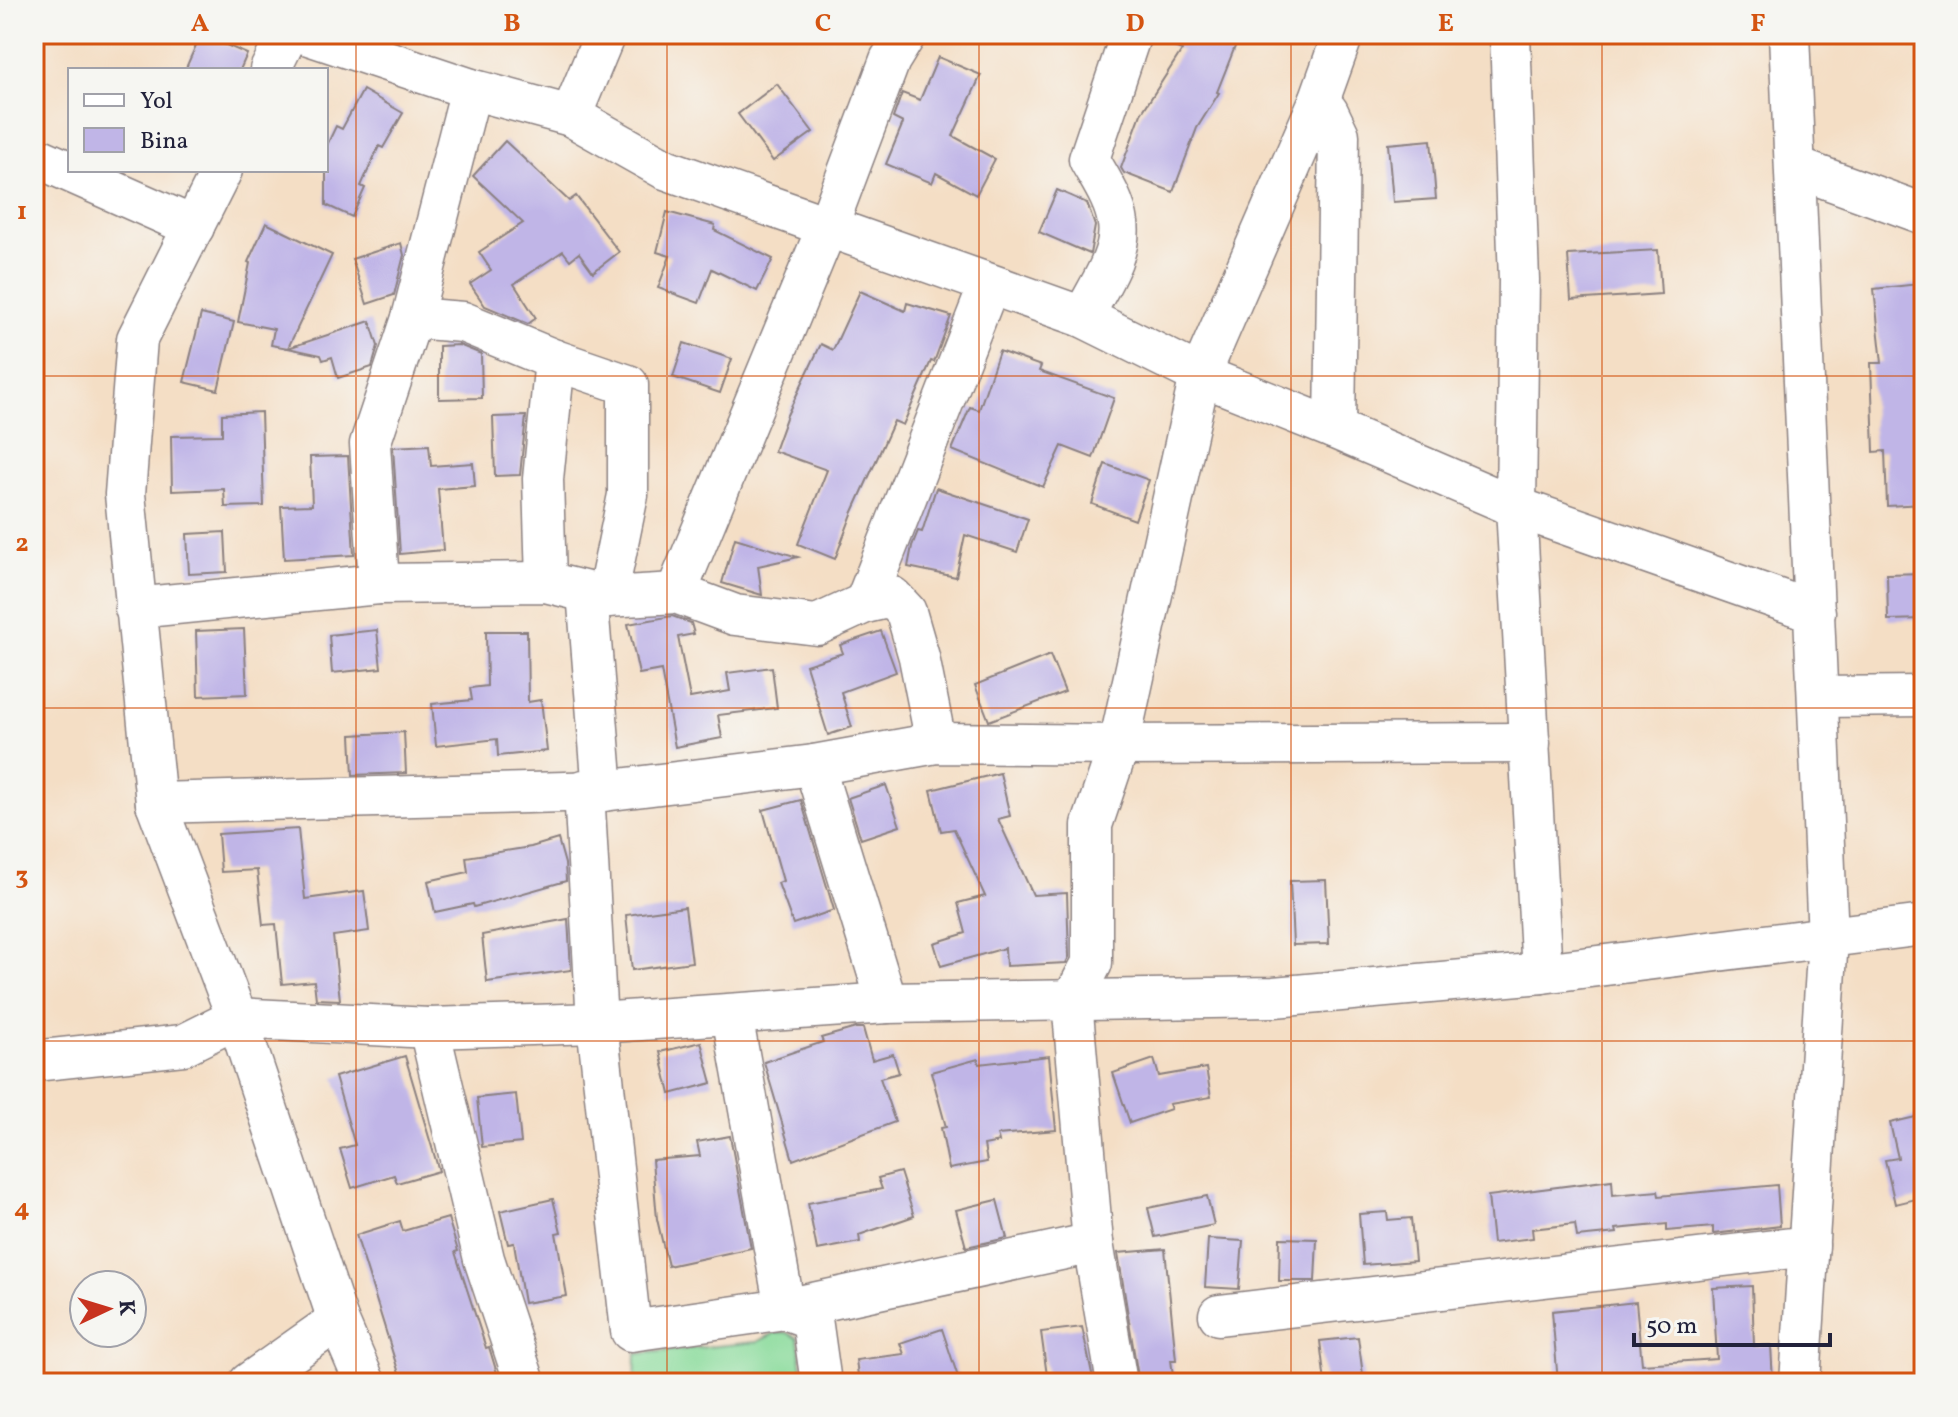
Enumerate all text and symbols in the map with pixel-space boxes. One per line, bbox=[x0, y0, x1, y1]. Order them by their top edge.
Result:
text: A bbox=[191, 6, 210, 42]
text: B bbox=[503, 6, 521, 42]
text: C bbox=[815, 6, 831, 42]
text: D bbox=[1125, 6, 1145, 42]
text: E bbox=[1438, 6, 1454, 42]
text: F bbox=[1750, 6, 1766, 42]
legend bbox=[68, 68, 328, 172]
text: Yol bbox=[140, 85, 173, 119]
text: Bina bbox=[140, 125, 188, 159]
text: 1 bbox=[17, 194, 27, 230]
text: 2 bbox=[15, 526, 29, 562]
text: 3 bbox=[15, 859, 29, 895]
text: 4 bbox=[14, 1191, 30, 1227]
north arrow bbox=[68, 1269, 148, 1349]
scale bar bbox=[1634, 1297, 1830, 1347]
text: K bbox=[109, 1299, 141, 1317]
text: 50 m bbox=[1646, 1310, 1698, 1344]

